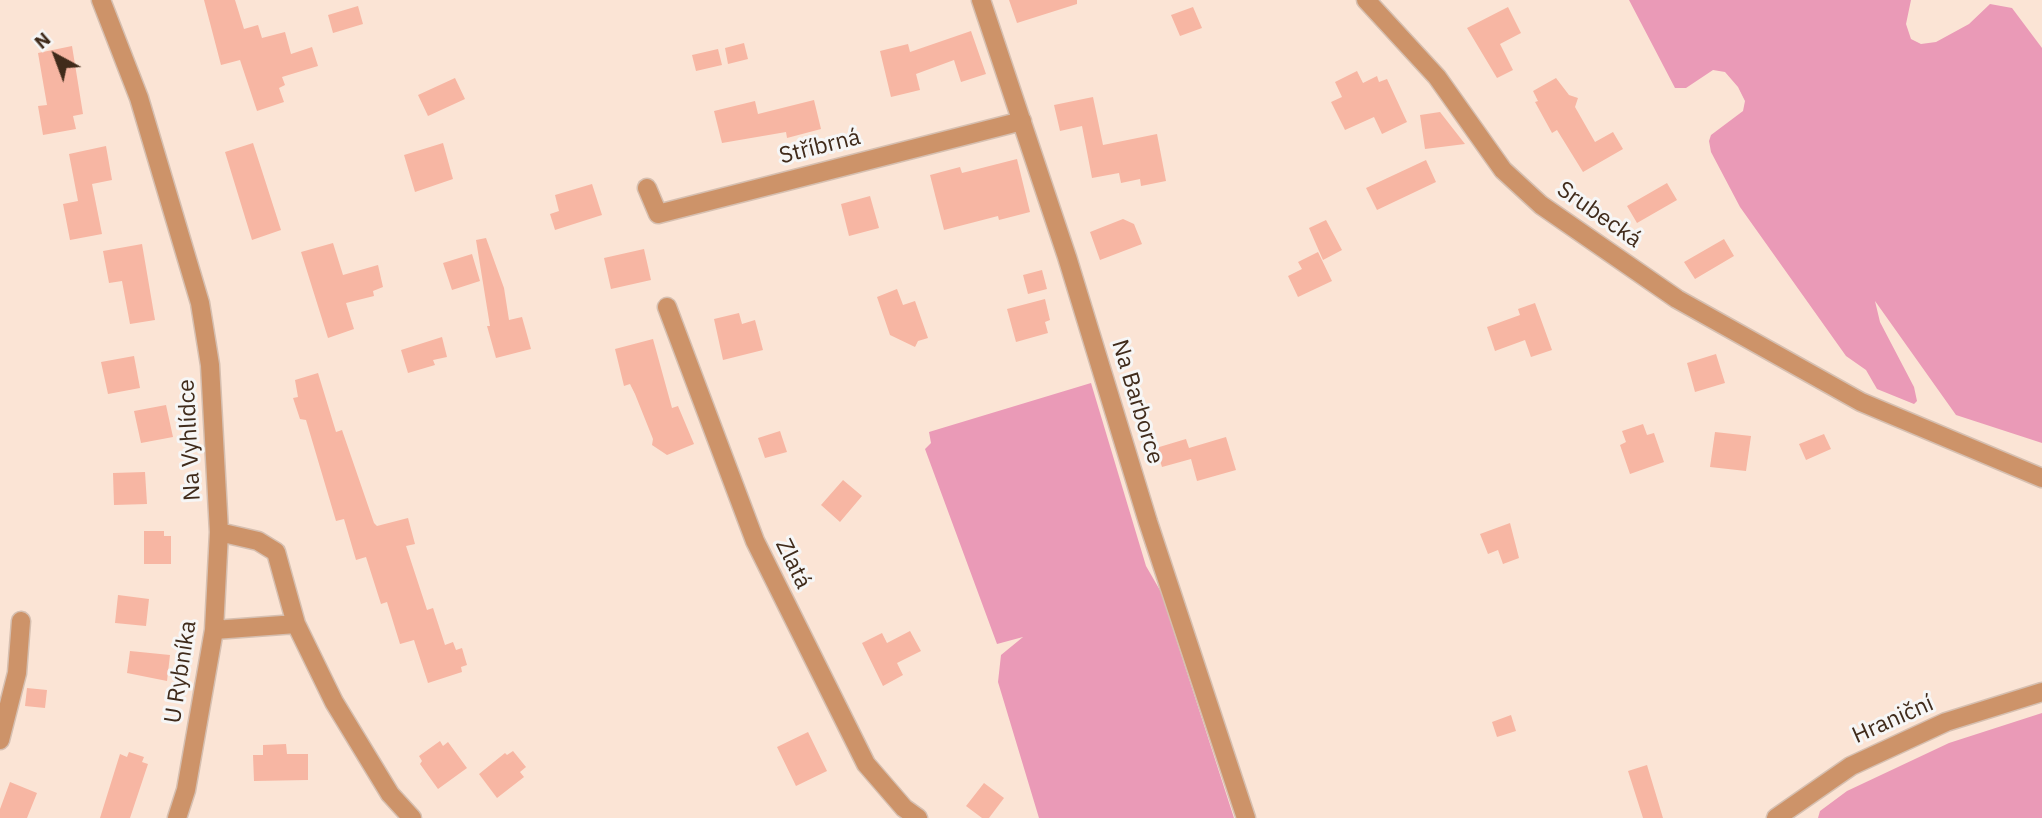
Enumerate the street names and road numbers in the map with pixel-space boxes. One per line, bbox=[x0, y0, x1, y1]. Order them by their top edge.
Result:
street label: Stříbrná bbox=[777, 124, 863, 170]
street label: Srubecká bbox=[1551, 176, 1647, 254]
street label: Na Barborce bbox=[1105, 337, 1169, 467]
street label: Na Vyhlídce bbox=[173, 379, 207, 501]
street label: Zlatá bbox=[769, 534, 817, 594]
street label: U Rybníka bbox=[159, 619, 203, 725]
street label: Hraniční bbox=[1848, 690, 1938, 750]

